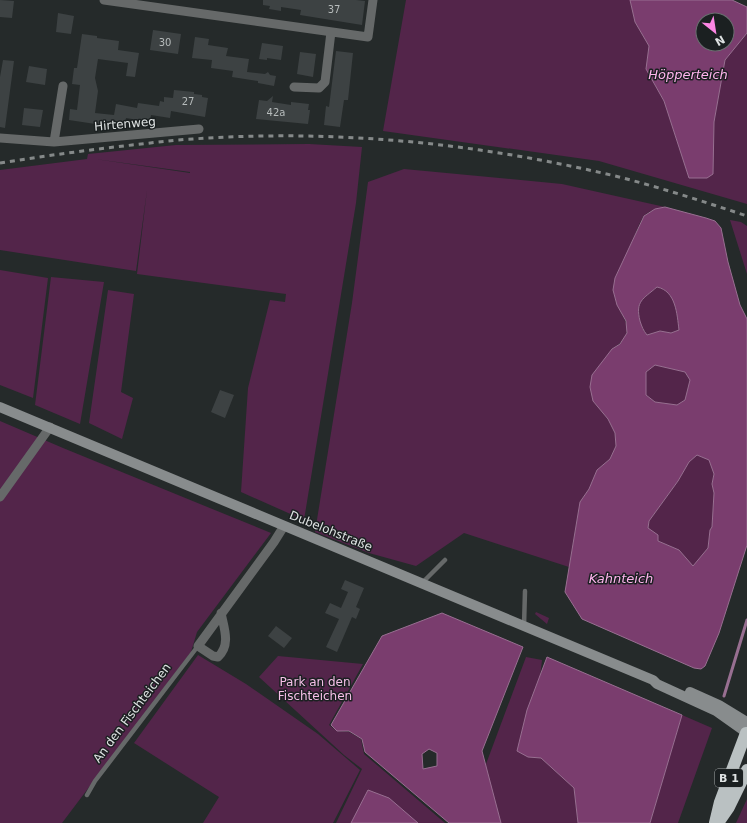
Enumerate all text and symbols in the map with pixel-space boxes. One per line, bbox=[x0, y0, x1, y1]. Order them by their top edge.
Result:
house number: 37 bbox=[328, 4, 340, 15]
north arrow bbox=[695, 12, 735, 52]
text: N bbox=[713, 32, 727, 48]
house number: 30 bbox=[159, 37, 171, 48]
water label: Höpperteich bbox=[648, 67, 728, 82]
house number: 27 bbox=[182, 96, 194, 107]
house number: 42a bbox=[267, 107, 285, 118]
street label: Hirtenweg bbox=[94, 114, 156, 134]
street label: Dubelohstraße bbox=[287, 508, 375, 554]
water label: Kahnteich bbox=[589, 571, 653, 586]
street label: An den Fischteichen bbox=[90, 661, 174, 765]
park label: Park an den Fischteichen bbox=[278, 675, 352, 703]
road number: B 1 bbox=[715, 769, 743, 787]

